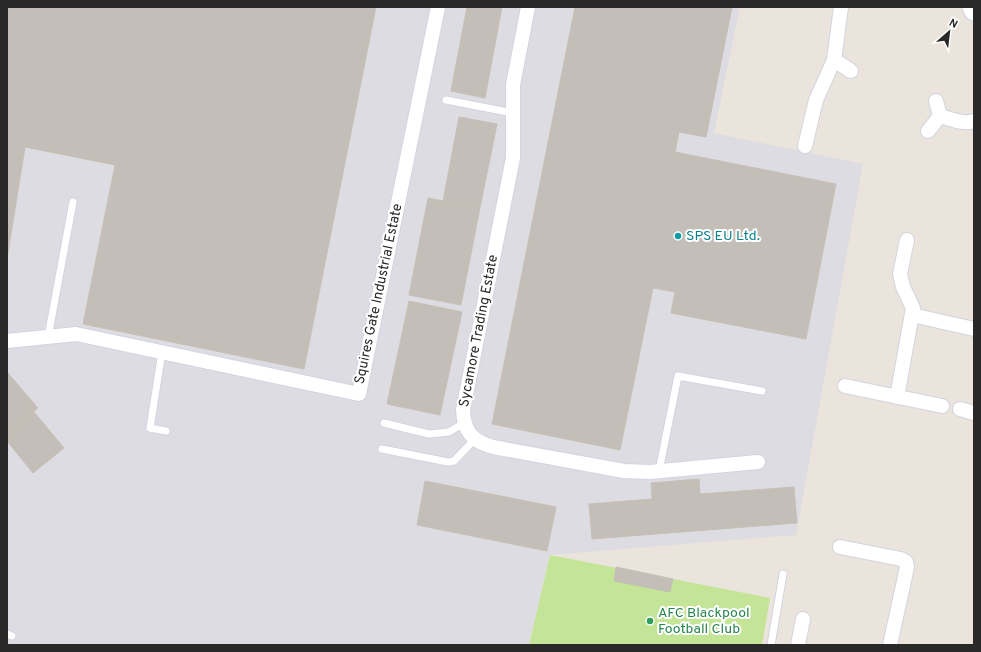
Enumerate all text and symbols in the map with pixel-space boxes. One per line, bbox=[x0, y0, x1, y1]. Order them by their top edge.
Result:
north arrow bbox=[929, 12, 969, 52]
text: N bbox=[946, 16, 960, 32]
street label: Squires Gate Industrial Estate bbox=[352, 202, 406, 386]
place label: SPS EU Ltd. bbox=[686, 228, 760, 245]
marker: SPS EU Ltd. bbox=[673, 231, 683, 241]
street label: Sycamore Trading Estate bbox=[456, 253, 502, 409]
place label: AFC Blackpool Football Club bbox=[658, 605, 750, 638]
marker: AFC Blackpool Football Club bbox=[645, 616, 655, 626]

